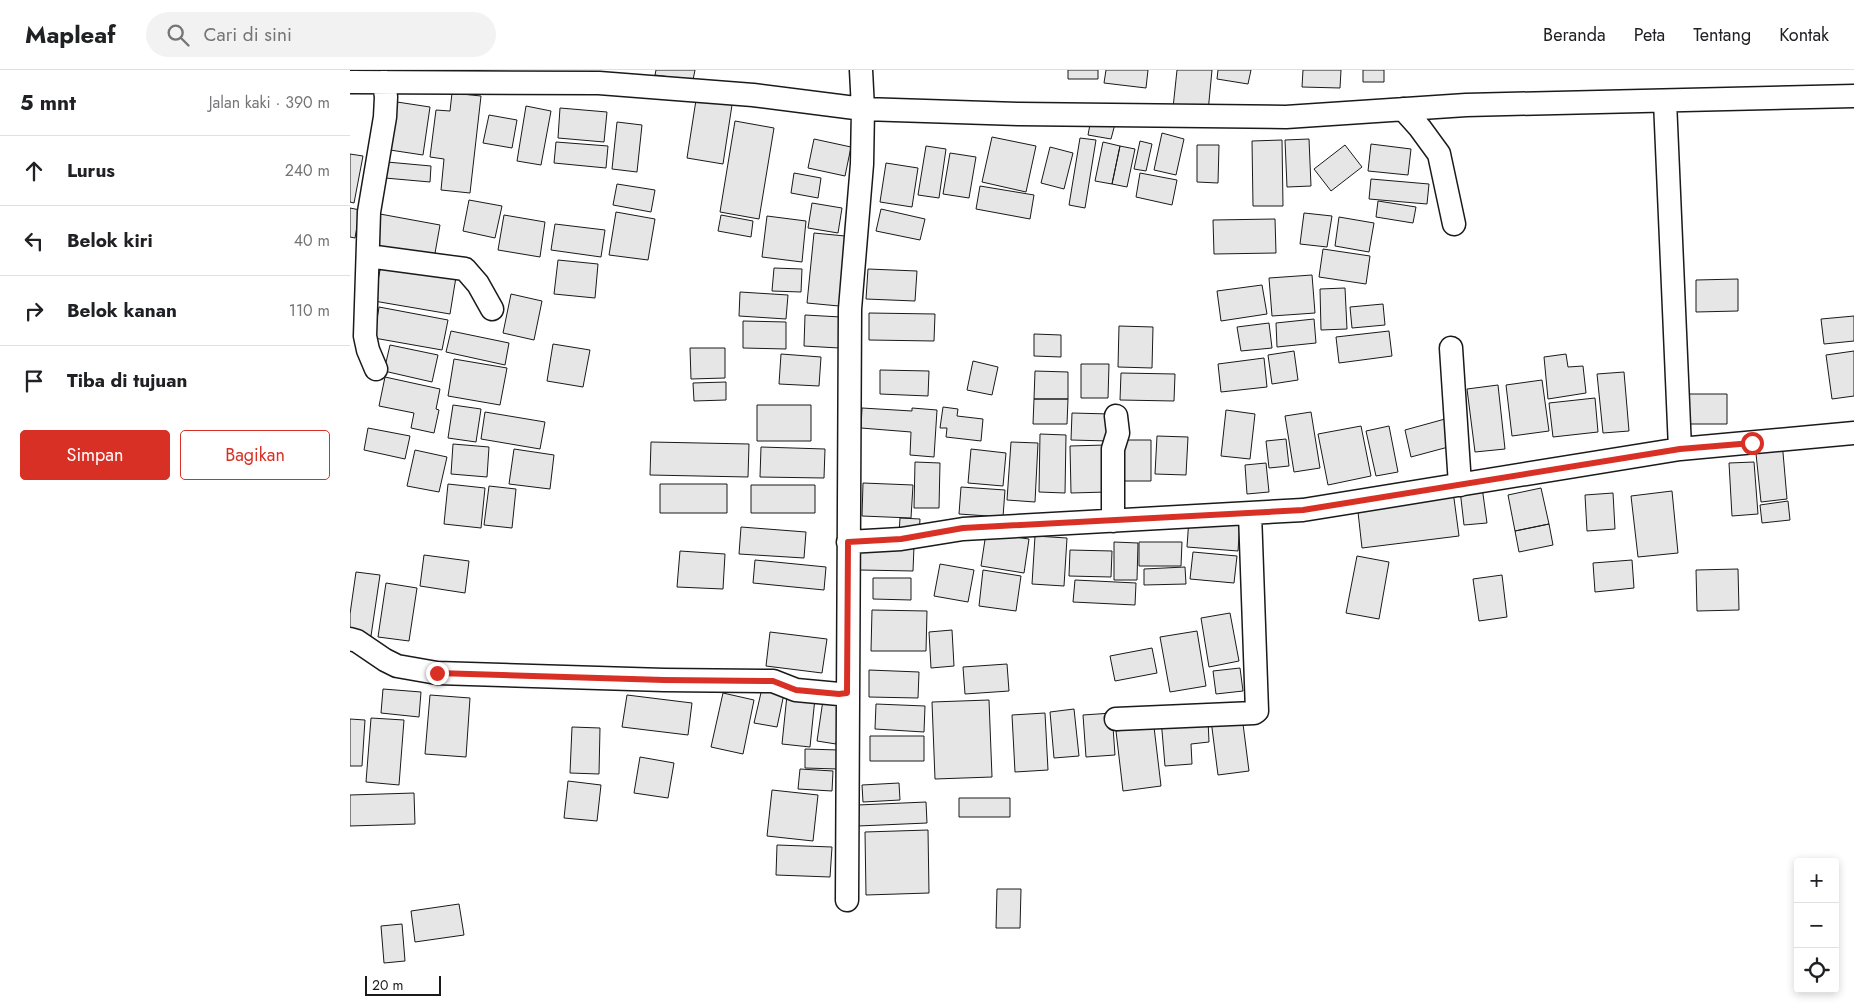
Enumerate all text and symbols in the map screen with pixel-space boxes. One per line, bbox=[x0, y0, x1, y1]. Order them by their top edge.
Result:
search box bbox=[146, 12, 496, 57]
text: Mapleaf bbox=[25, 17, 116, 52]
icon: search bbox=[164, 21, 192, 49]
text: Cari di sini bbox=[204, 21, 292, 48]
text: Beranda bbox=[1543, 22, 1606, 48]
text: Peta bbox=[1634, 22, 1665, 48]
text: Tentang bbox=[1693, 22, 1751, 48]
text: Kontak bbox=[1779, 22, 1829, 48]
text: 5 mnt bbox=[20, 88, 76, 118]
text: Jalan kaki · 390 m bbox=[209, 91, 330, 114]
icon: ahead bbox=[20, 157, 48, 185]
text: Lurus bbox=[67, 157, 115, 184]
text: 240 m bbox=[285, 159, 330, 182]
icon: left bbox=[20, 227, 48, 255]
text: Belok kiri bbox=[67, 227, 153, 254]
text: 40 m bbox=[294, 229, 330, 252]
icon: right bbox=[20, 297, 48, 325]
text: Belok kanan bbox=[67, 297, 177, 324]
text: 110 m bbox=[289, 299, 330, 322]
icon: arrive bbox=[20, 367, 48, 395]
text: Tiba di tujuan bbox=[67, 367, 187, 394]
button: Simpan bbox=[20, 430, 170, 480]
button: Bagikan bbox=[180, 430, 330, 480]
route start bbox=[1741, 432, 1764, 455]
route end bbox=[426, 662, 449, 685]
map controls bbox=[1794, 858, 1839, 993]
button: + bbox=[1794, 858, 1839, 903]
button: − bbox=[1794, 903, 1839, 948]
button: locate bbox=[1794, 948, 1839, 993]
scale bar bbox=[365, 973, 441, 996]
text: 20 m bbox=[372, 975, 404, 995]

